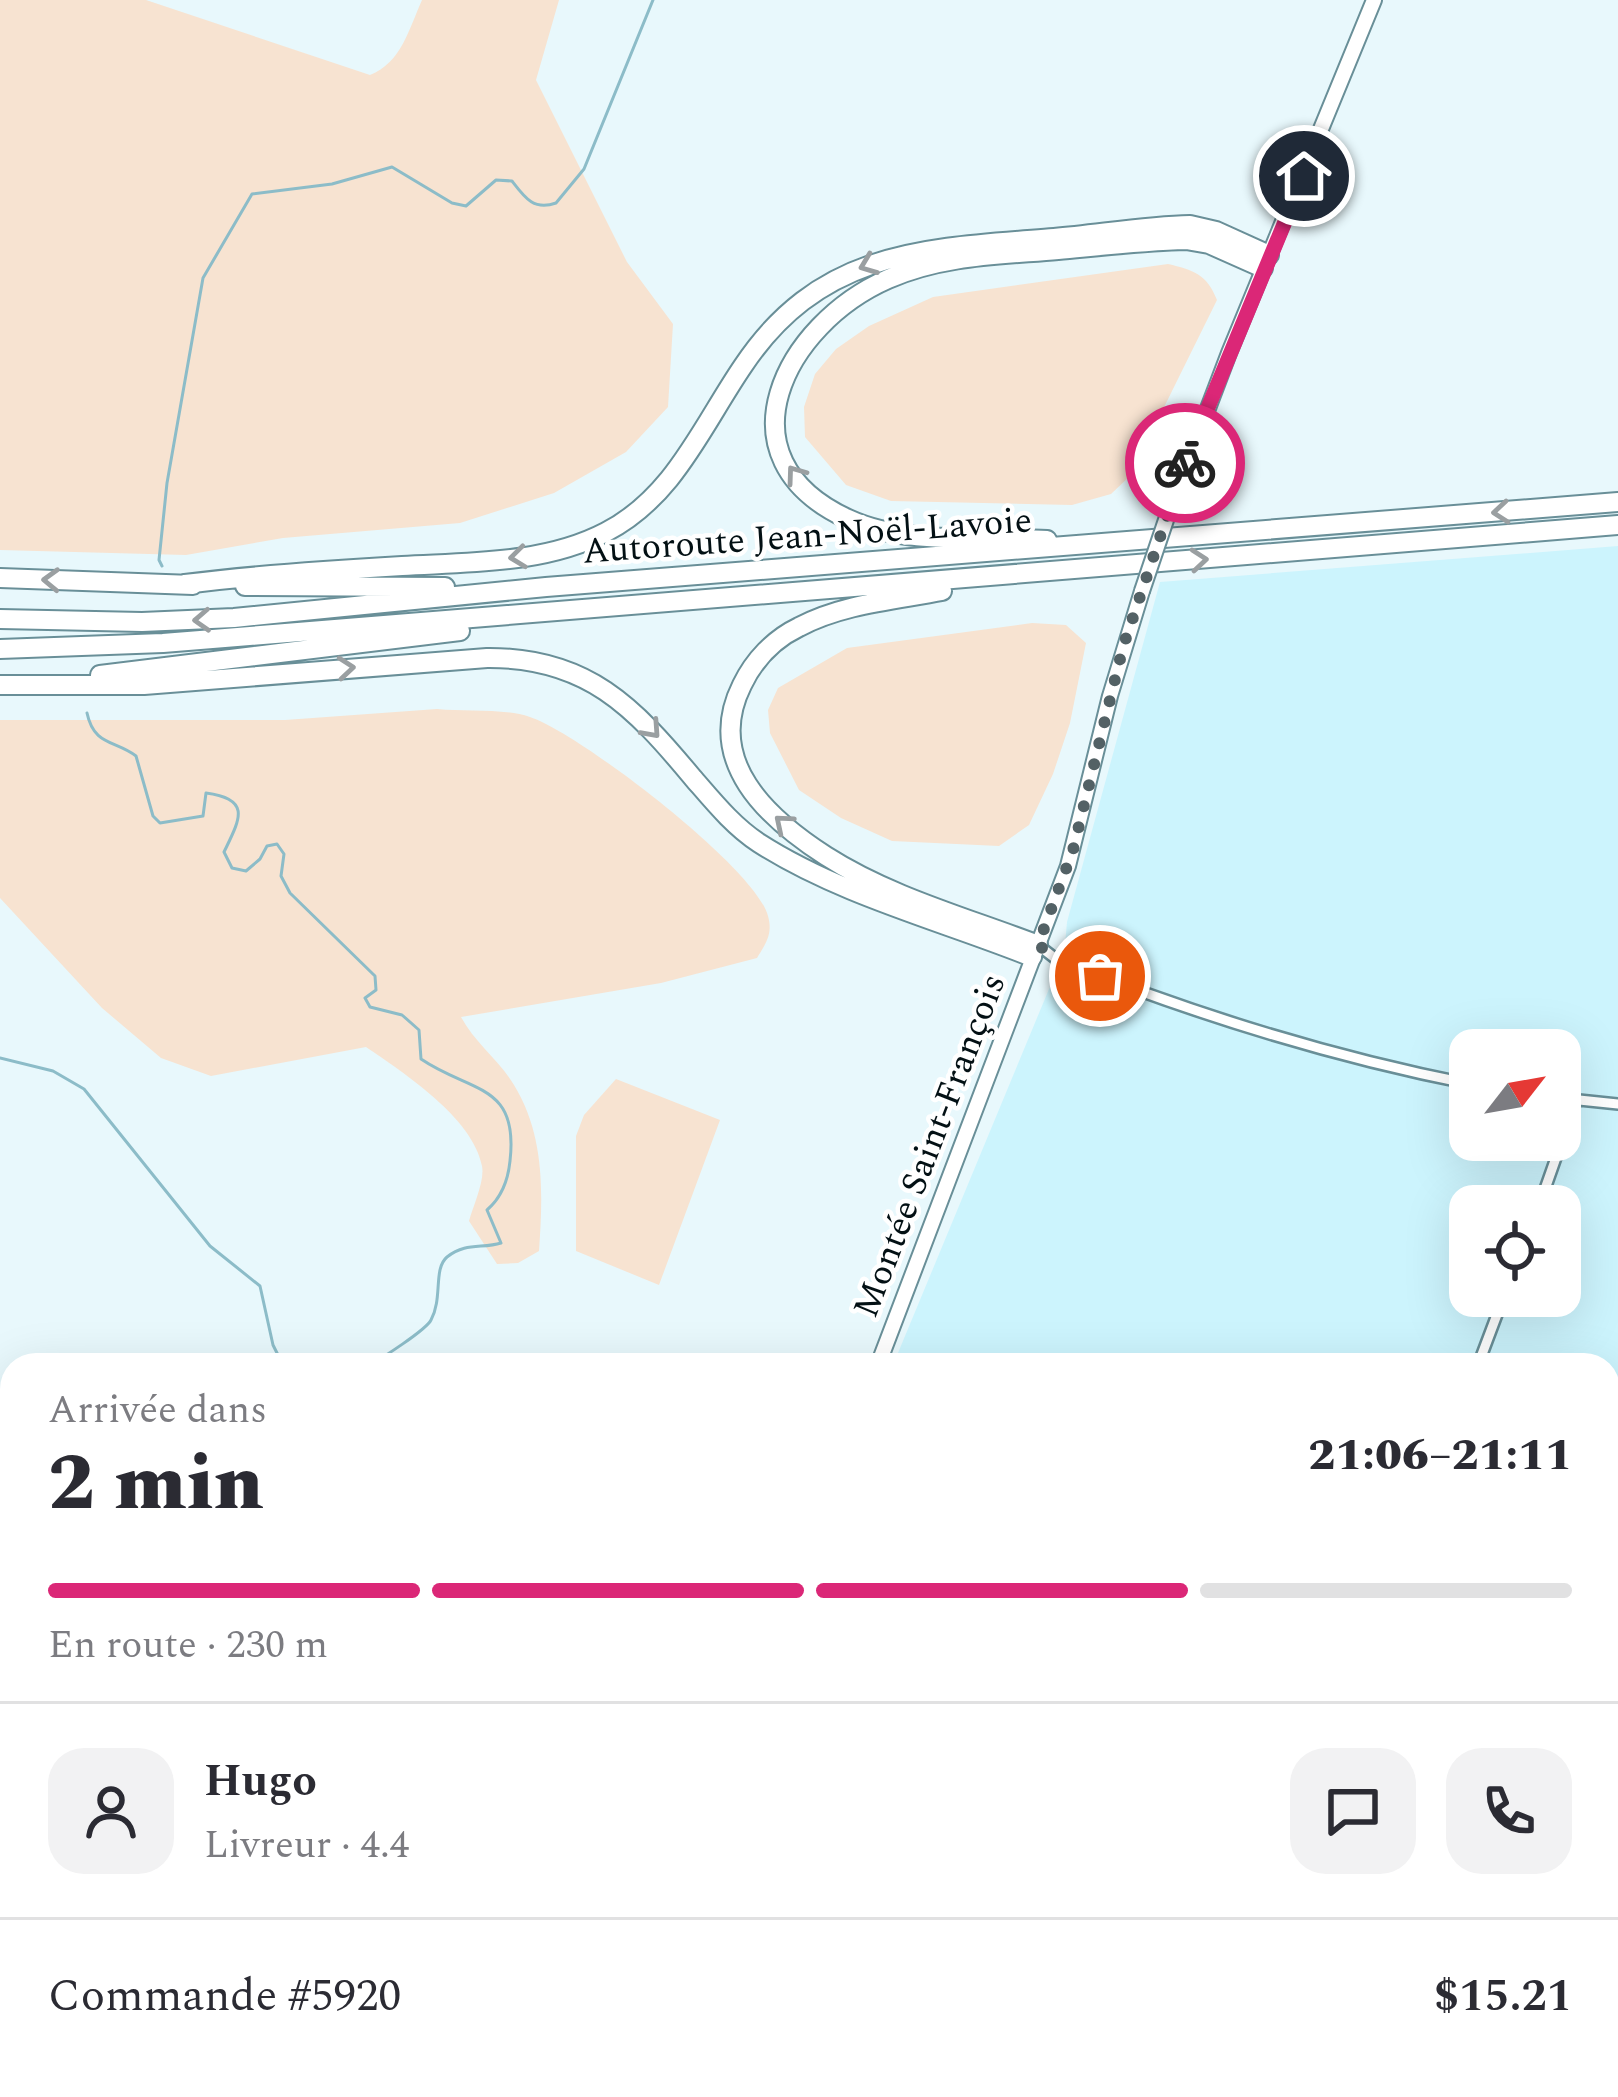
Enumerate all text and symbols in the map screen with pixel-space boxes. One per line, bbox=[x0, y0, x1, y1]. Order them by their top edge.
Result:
pin bbox=[1253, 125, 1355, 227]
icon: home bbox=[1271, 143, 1337, 209]
one-way arrow bbox=[858, 250, 879, 275]
courier bbox=[1125, 403, 1245, 523]
icon: bike bbox=[1152, 430, 1218, 496]
one-way arrow bbox=[787, 465, 809, 487]
street label: Autoroute Jean-Noël-Lavoie bbox=[581, 493, 1034, 580]
one-way arrow bbox=[1491, 499, 1510, 524]
one-way arrow bbox=[509, 543, 528, 569]
one-way arrow bbox=[1190, 547, 1209, 573]
one-way arrow bbox=[41, 567, 60, 593]
one-way arrow bbox=[192, 607, 211, 633]
one-way arrow bbox=[337, 656, 356, 681]
one-way arrow bbox=[638, 717, 660, 738]
one-way arrow bbox=[775, 816, 797, 838]
pin bbox=[1049, 925, 1151, 1027]
icon: bag bbox=[1067, 943, 1133, 1009]
street label: Montée Saint-François bbox=[839, 966, 1021, 1326]
north arrow bbox=[1449, 1029, 1581, 1161]
map controls bbox=[1449, 1029, 1581, 1317]
button: locate bbox=[1449, 1185, 1581, 1317]
text: Arrivée dans bbox=[48, 1381, 267, 1440]
text: 21:06–21:11 bbox=[1308, 1421, 1572, 1490]
text: 2 min bbox=[48, 1425, 264, 1544]
text: En route · 230 m bbox=[48, 1616, 328, 1675]
text: Hugo bbox=[204, 1747, 317, 1816]
button: person bbox=[48, 1748, 174, 1874]
button: chat bbox=[1290, 1748, 1416, 1874]
button: phone bbox=[1446, 1748, 1572, 1874]
text: Livreur · 4.4 bbox=[204, 1816, 409, 1875]
text: Commande #5920 bbox=[48, 1962, 401, 2031]
text: $15.21 bbox=[1434, 1962, 1572, 2031]

